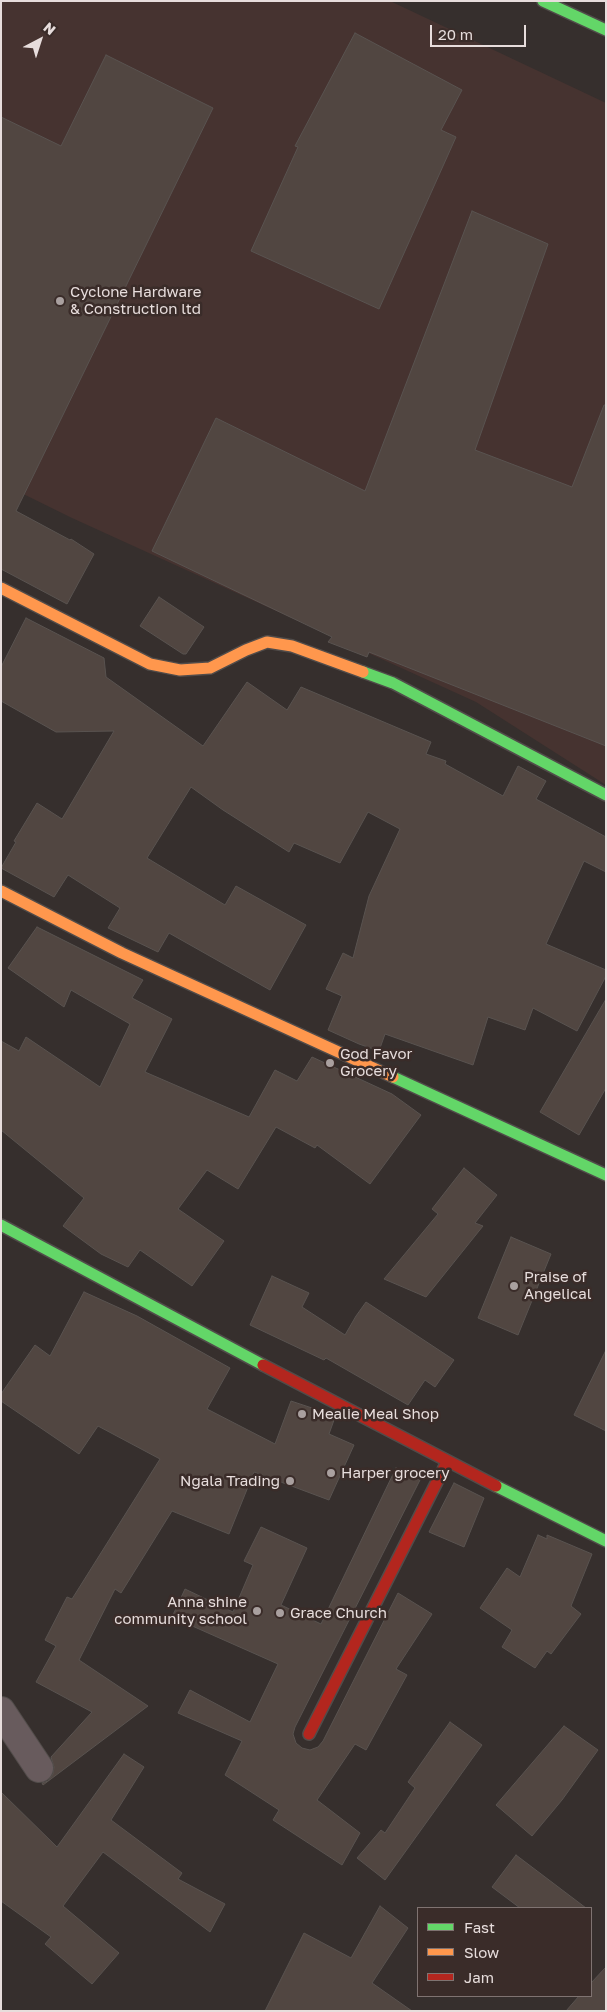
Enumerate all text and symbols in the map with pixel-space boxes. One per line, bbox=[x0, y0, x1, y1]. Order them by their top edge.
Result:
north arrow bbox=[15, 15, 65, 65]
scale bar bbox=[432, 15, 528, 47]
text: N bbox=[40, 18, 59, 38]
text: 20 m bbox=[438, 25, 473, 43]
place label: Cyclone Hardware & Construction ltd bbox=[70, 283, 201, 318]
marker: Cyclone Hardware & Construction ltd bbox=[54, 295, 66, 307]
place label: God Favor Grocery bbox=[340, 1045, 412, 1080]
marker: God Favor Grocery bbox=[324, 1057, 336, 1069]
place label: Praise of Angelical bbox=[524, 1268, 591, 1303]
marker: Praise of Angelical bbox=[508, 1280, 520, 1292]
place label: Mealie Meal Shop bbox=[312, 1405, 439, 1423]
marker: Mealie Meal Shop bbox=[296, 1408, 308, 1420]
place label: Harper grocery bbox=[341, 1464, 450, 1482]
marker: Harper grocery bbox=[325, 1467, 337, 1479]
place label: Ngala Trading bbox=[180, 1472, 280, 1490]
marker: Ngala Trading bbox=[284, 1475, 296, 1487]
place label: Anna shine community school bbox=[114, 1593, 247, 1628]
place label: Grace Church bbox=[290, 1604, 387, 1622]
marker: Anna shine community school bbox=[251, 1605, 263, 1617]
marker: Grace Church bbox=[274, 1607, 286, 1619]
legend bbox=[417, 1907, 592, 1997]
text: Fast bbox=[464, 1918, 495, 1936]
text: Slow bbox=[464, 1943, 499, 1961]
text: Jam bbox=[464, 1968, 494, 1986]

